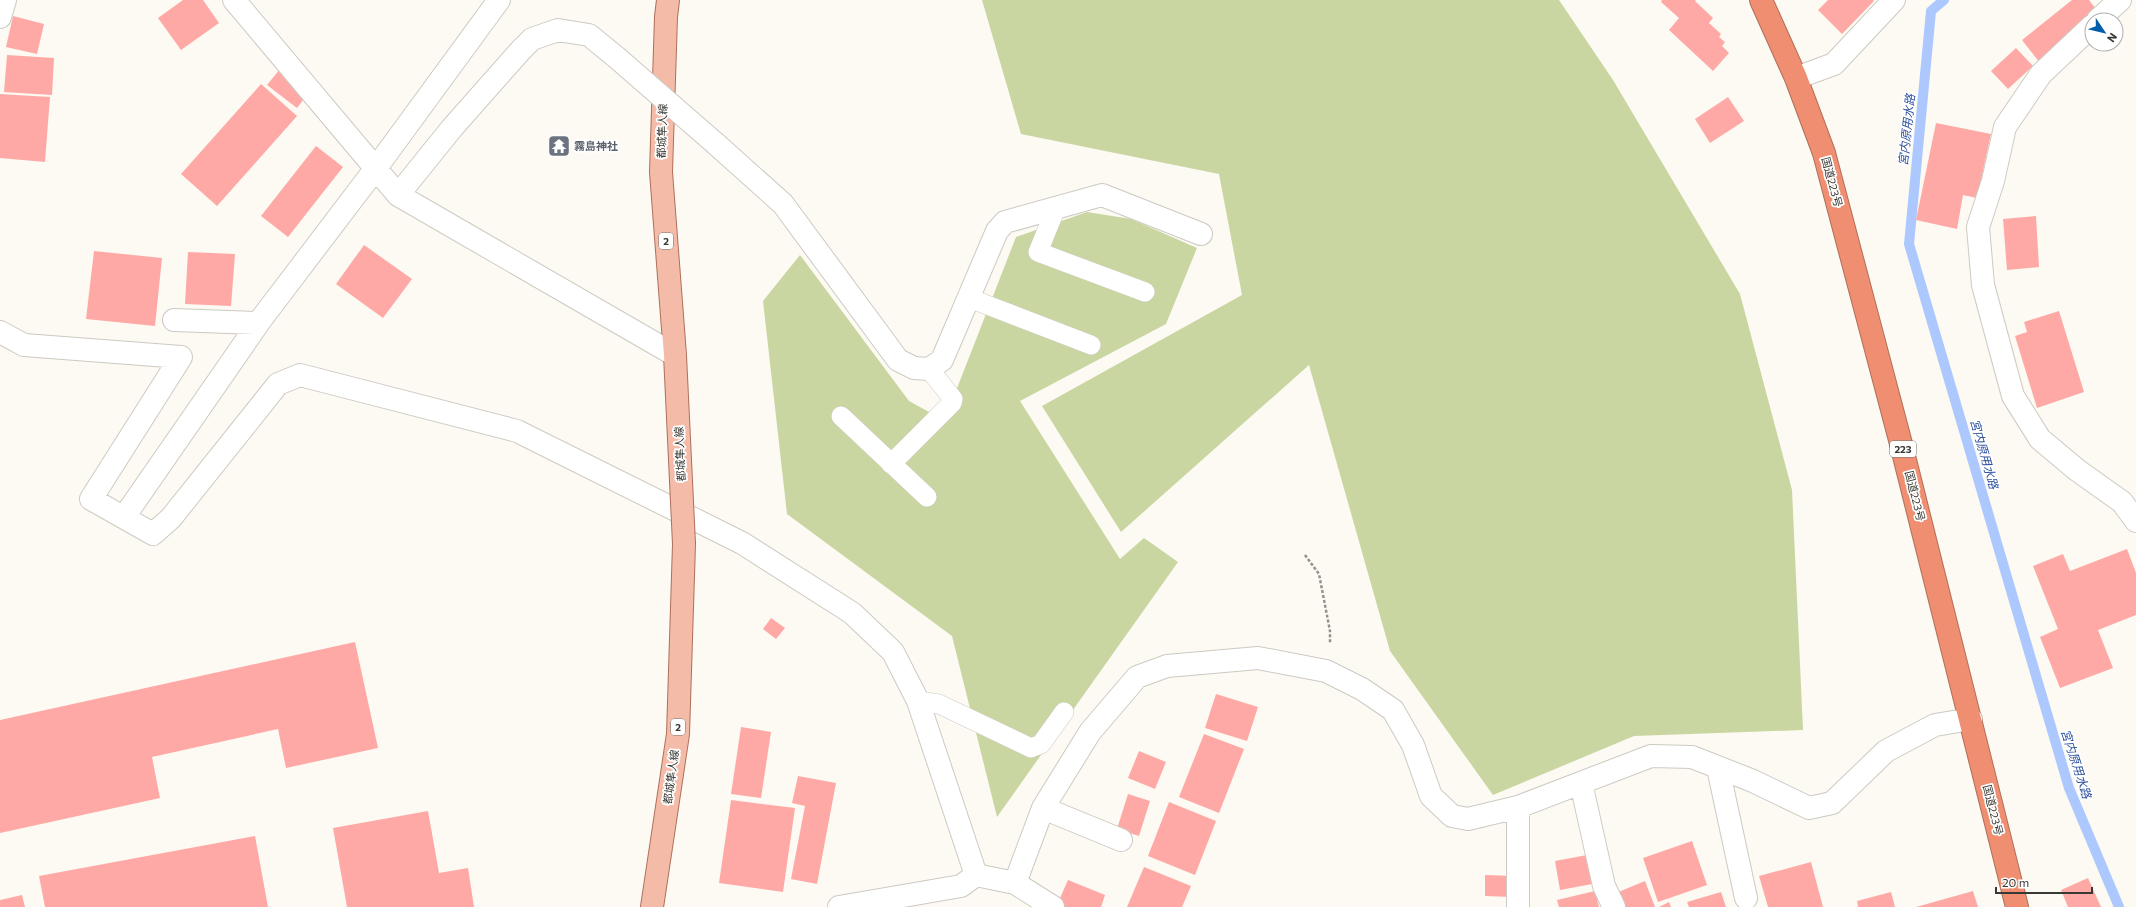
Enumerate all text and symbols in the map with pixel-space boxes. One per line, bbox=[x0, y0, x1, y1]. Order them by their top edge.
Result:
north arrow bbox=[2084, 12, 2124, 52]
text: N bbox=[2105, 31, 2120, 45]
water label: 宮内原用水路 bbox=[1895, 92, 1917, 166]
street label: 都城隼人線 bbox=[654, 103, 669, 159]
temple icon: 霧島神社 bbox=[546, 133, 572, 159]
place label: 霧島神社 bbox=[574, 139, 618, 152]
street label: 国道223号 bbox=[1820, 155, 1845, 208]
road number: 2 bbox=[659, 233, 673, 249]
water label: 宮内原用水路 bbox=[1968, 417, 2002, 491]
street label: 都城隼人線 bbox=[672, 426, 687, 482]
road number: 223 bbox=[1890, 441, 1916, 457]
street label: 国道223号 bbox=[1903, 469, 1928, 522]
road number: 2 bbox=[671, 719, 685, 735]
water label: 宮内原用水路 bbox=[2059, 727, 2095, 801]
street label: 都城隼人線 bbox=[660, 749, 681, 805]
street label: 国道223号 bbox=[1981, 783, 2006, 836]
scale bar bbox=[1996, 869, 2092, 895]
text: 20 m bbox=[2002, 875, 2029, 889]

